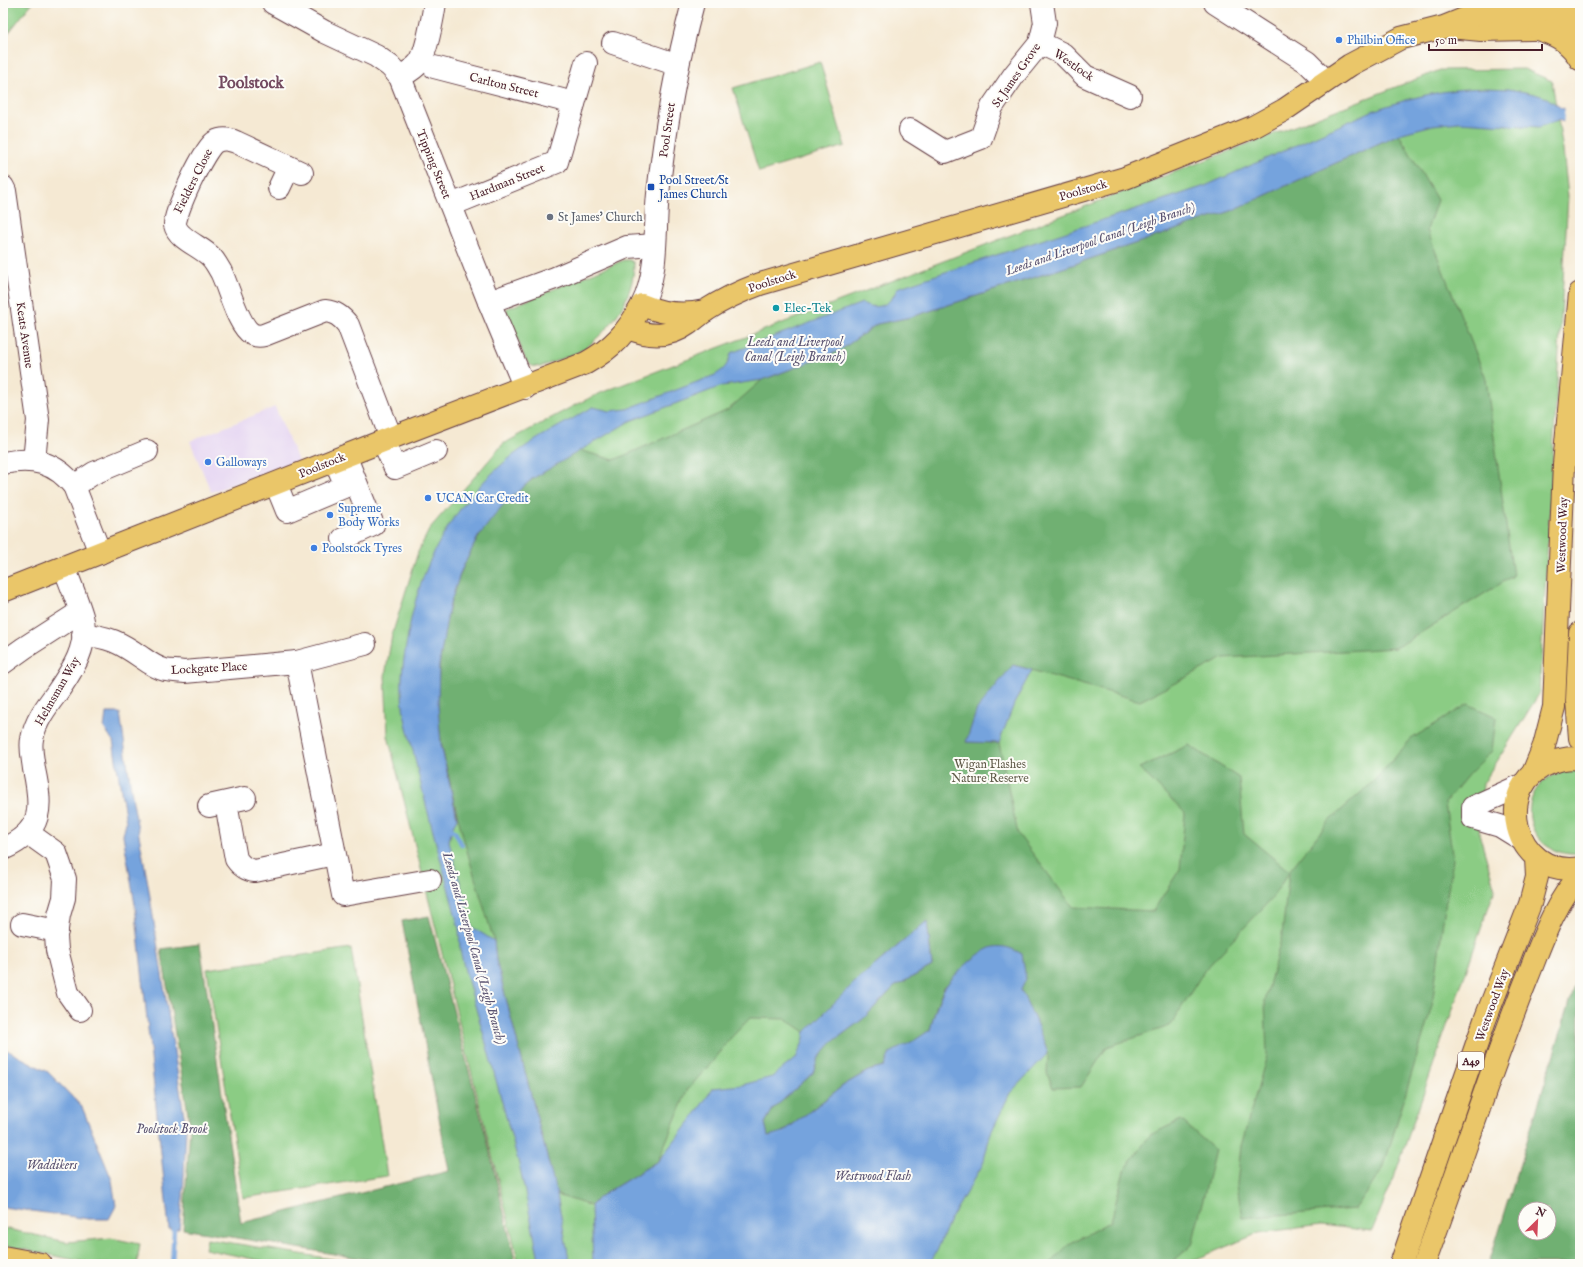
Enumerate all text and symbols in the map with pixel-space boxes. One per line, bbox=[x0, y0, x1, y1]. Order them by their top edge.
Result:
scale bar bbox=[1429, 26, 1542, 52]
place label: Philbin Office bbox=[1347, 33, 1416, 48]
text: 50 m bbox=[1435, 33, 1457, 48]
marker: Philbin Office bbox=[1334, 35, 1344, 45]
street label: St James Grove bbox=[989, 40, 1045, 111]
street label: Westlock bbox=[1051, 46, 1097, 85]
street label: Carlton Street bbox=[468, 70, 540, 101]
district label: Poolstock bbox=[218, 74, 284, 94]
street label: Pool Street bbox=[656, 102, 679, 159]
street label: Tipping Street bbox=[412, 127, 454, 201]
street label: Fielders Close bbox=[171, 146, 216, 216]
street label: Hardman Street bbox=[467, 161, 547, 204]
place label: Pool Street/St James Church bbox=[657, 173, 729, 203]
street label: Poolstock bbox=[1057, 176, 1109, 204]
marker: Pool Street/St James Church bbox=[646, 182, 656, 192]
water label: Leeds and Liverpool Canal (Leigh Branch) bbox=[1003, 199, 1198, 281]
place label: St James' Church bbox=[558, 210, 643, 226]
marker: St James' Church bbox=[545, 212, 555, 222]
street label: Poolstock bbox=[746, 267, 798, 296]
street label: Keats Avenue bbox=[12, 301, 37, 370]
place label: Elec-Tek bbox=[784, 301, 832, 316]
marker: Elec-Tek bbox=[771, 303, 781, 313]
water label: Leeds and Liverpool Canal (Leigh Branch) bbox=[744, 334, 846, 367]
street label: Poolstock bbox=[297, 449, 348, 482]
place label: Galloways bbox=[216, 455, 267, 470]
marker: Galloways bbox=[203, 457, 213, 467]
place label: UCAN Car Credit bbox=[436, 491, 529, 506]
marker: UCAN Car Credit bbox=[423, 493, 433, 503]
street label: Westwood Way bbox=[1554, 497, 1571, 573]
place label: Supreme Body Works bbox=[338, 501, 400, 530]
marker: Supreme Body Works bbox=[325, 510, 335, 520]
place label: Poolstock Tyres bbox=[322, 541, 402, 556]
marker: Poolstock Tyres bbox=[309, 543, 319, 553]
street label: Helmsman Way bbox=[32, 654, 83, 729]
street label: Lockgate Place bbox=[170, 659, 248, 678]
park label: Wigan Flashes Nature Reserve bbox=[951, 757, 1029, 786]
water label: Leeds and Liverpool Canal (Leigh Branch) bbox=[437, 849, 509, 1047]
street label: Westwood Way bbox=[1472, 967, 1513, 1043]
road number: A49 bbox=[1458, 1052, 1484, 1070]
water label: Poolstock Brook bbox=[136, 1121, 209, 1138]
water label: Waddikers bbox=[27, 1157, 77, 1174]
water label: Westwood Flash bbox=[835, 1168, 911, 1185]
north arrow bbox=[1517, 1201, 1557, 1241]
text: N bbox=[1533, 1204, 1548, 1221]

